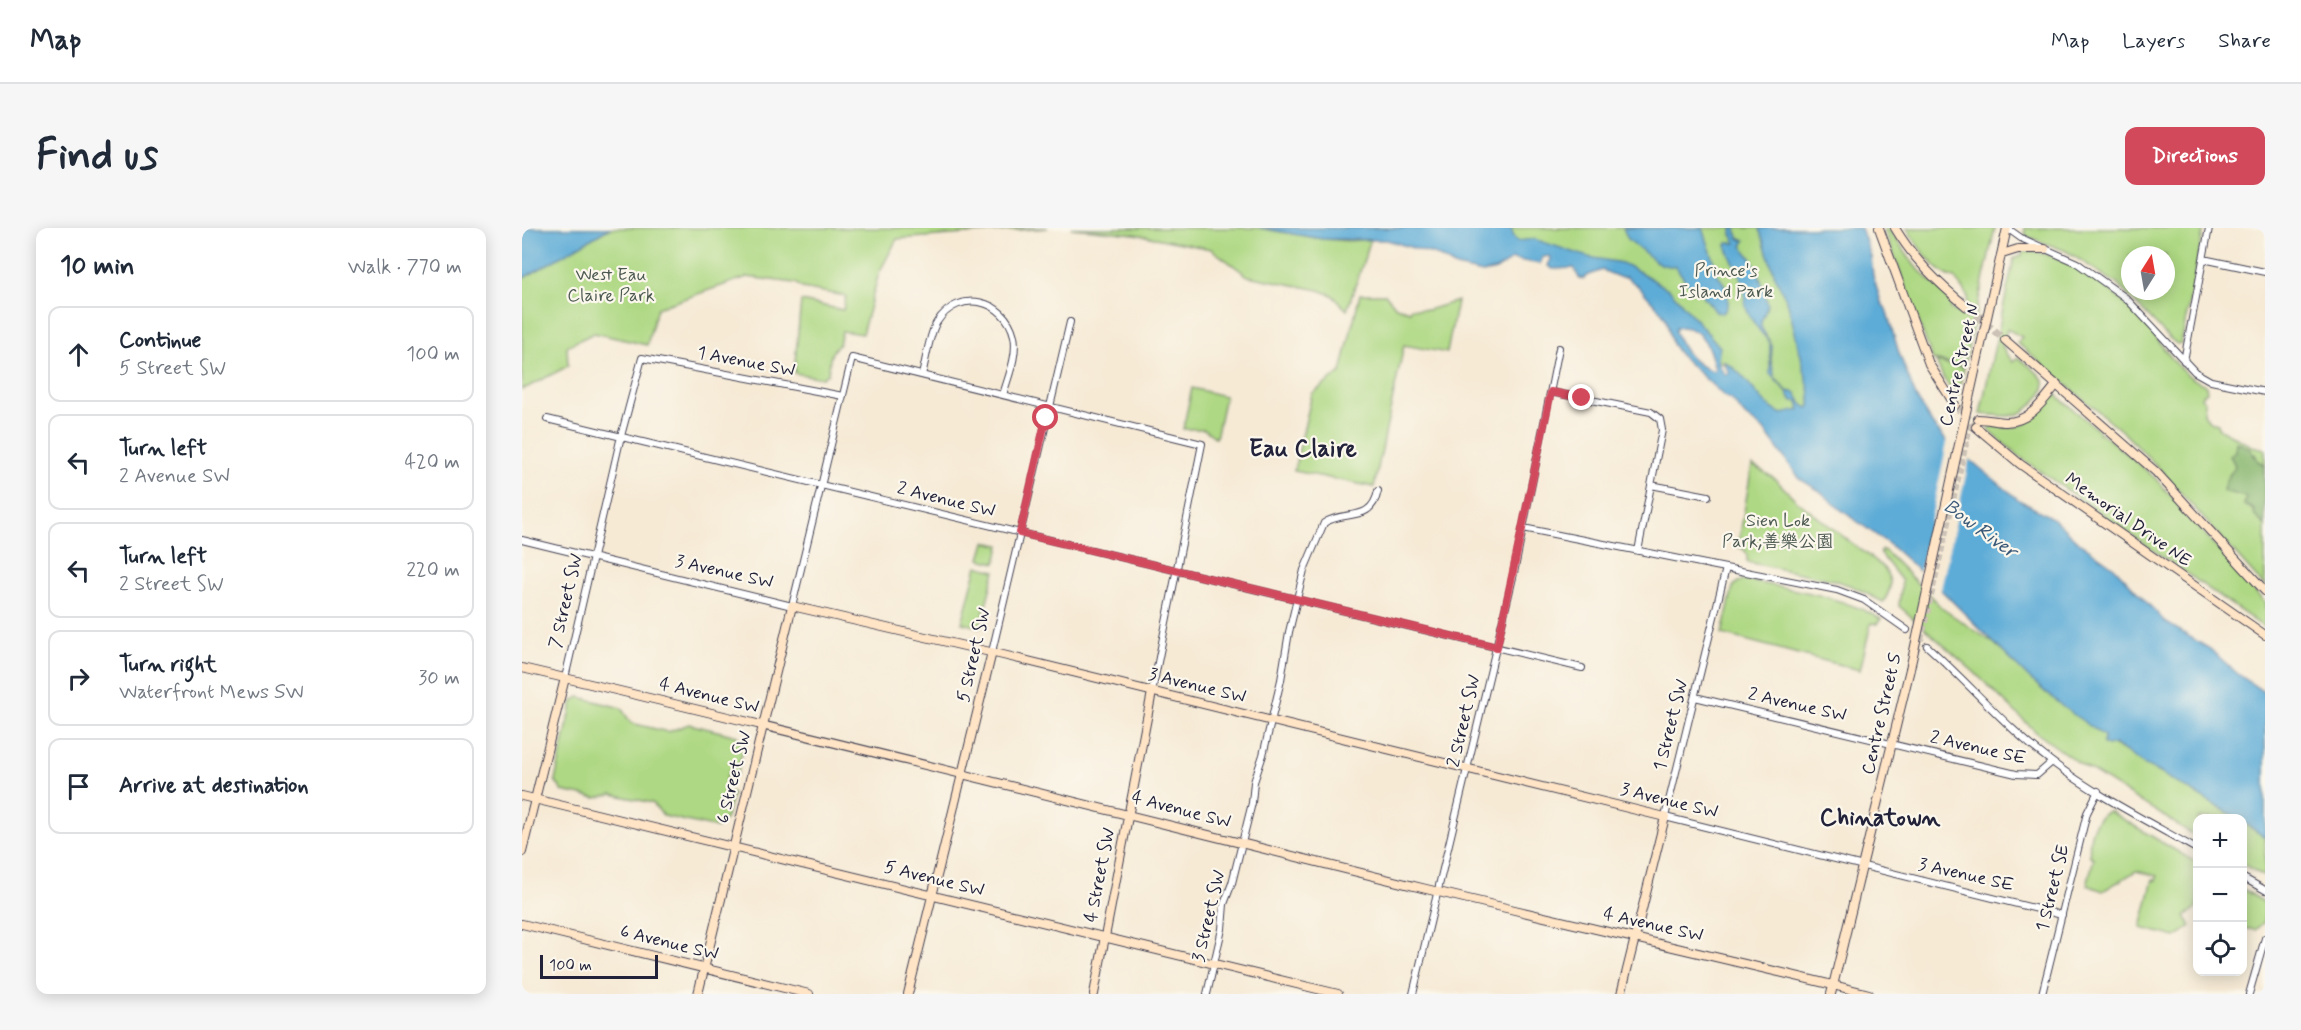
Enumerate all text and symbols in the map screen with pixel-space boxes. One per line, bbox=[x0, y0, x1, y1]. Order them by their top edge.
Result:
text: Map bbox=[30, 23, 81, 60]
text: Map bbox=[2051, 27, 2089, 55]
text: Layers bbox=[2122, 27, 2185, 55]
text: Share bbox=[2218, 27, 2271, 55]
button: Directions bbox=[2125, 127, 2265, 185]
text: Find us bbox=[36, 129, 158, 184]
north arrow bbox=[2121, 246, 2175, 300]
text: 10 min bbox=[60, 250, 135, 284]
text: Walk · 770 m bbox=[348, 254, 462, 281]
park label: Prince's Island Park bbox=[1679, 259, 1773, 304]
park label: West Eau Claire Park bbox=[567, 263, 655, 308]
street label: Centre Street N bbox=[1934, 301, 1986, 429]
text: Continue bbox=[119, 327, 201, 355]
icon: ahead bbox=[62, 338, 95, 371]
text: 100 m bbox=[406, 341, 460, 368]
street label: 1 Avenue SW bbox=[695, 341, 797, 383]
text: 5 Street SW bbox=[119, 355, 226, 382]
route end bbox=[1568, 384, 1594, 410]
route start bbox=[1032, 404, 1058, 430]
district label: Eau Claire bbox=[1249, 434, 1358, 465]
text: Turn left bbox=[119, 435, 207, 463]
icon: left bbox=[62, 446, 95, 479]
text: 420 m bbox=[404, 449, 460, 476]
text: 2 Avenue SW bbox=[119, 463, 230, 490]
street label: Memorial Drive NE bbox=[2060, 467, 2196, 573]
street label: 2 Avenue SW bbox=[895, 476, 997, 524]
water label: Bow River bbox=[1938, 493, 2024, 566]
park label: Sien Lok Park;善樂公園 bbox=[1722, 509, 1834, 554]
text: Turn left bbox=[119, 543, 207, 571]
street label: 3 Avenue SW bbox=[673, 549, 775, 595]
street label: 7 Street SW bbox=[543, 551, 589, 651]
icon: left bbox=[62, 554, 95, 587]
text: 220 m bbox=[406, 557, 460, 584]
text: 2 Street SW bbox=[119, 571, 224, 598]
street label: 5 Street SW bbox=[951, 605, 997, 705]
text: Turn right bbox=[119, 651, 217, 679]
street label: Centre Street S bbox=[1856, 651, 1908, 777]
icon: right bbox=[62, 662, 95, 695]
street label: 3 Avenue SW bbox=[1146, 662, 1248, 710]
text: 30 m bbox=[418, 665, 460, 692]
street label: 4 Avenue SW bbox=[657, 672, 761, 720]
street label: 2 Street SW bbox=[1442, 672, 1486, 770]
street label: 1 Street SW bbox=[1648, 677, 1694, 773]
text: Waterfront Mews SW bbox=[119, 679, 304, 706]
street label: 2 Avenue SW bbox=[1746, 682, 1848, 728]
street label: 2 Avenue SE bbox=[1928, 725, 2029, 771]
street label: 6 Street SW bbox=[711, 728, 757, 826]
icon: arrive bbox=[62, 770, 95, 803]
text: Arrive at destination bbox=[119, 772, 309, 800]
street label: 3 Avenue SW bbox=[1618, 777, 1720, 825]
street label: 4 Avenue SW bbox=[1129, 785, 1233, 835]
district label: Chinatown bbox=[1820, 803, 1940, 834]
map controls bbox=[2193, 814, 2247, 976]
button: + bbox=[2193, 814, 2247, 868]
street label: 4 Street SW bbox=[1079, 826, 1121, 924]
street label: 1 Street SE bbox=[2031, 842, 2075, 934]
street label: 3 Avenue SE bbox=[1916, 852, 2016, 898]
street label: 5 Avenue SW bbox=[882, 855, 986, 903]
street label: 3 Street SW bbox=[1187, 868, 1231, 964]
button: − bbox=[2193, 868, 2247, 922]
street label: 4 Avenue SW bbox=[1601, 902, 1705, 948]
street label: 6 Avenue SW bbox=[617, 919, 721, 967]
button: locate bbox=[2193, 922, 2247, 976]
scale bar bbox=[540, 952, 658, 980]
text: 100 m bbox=[549, 955, 592, 976]

